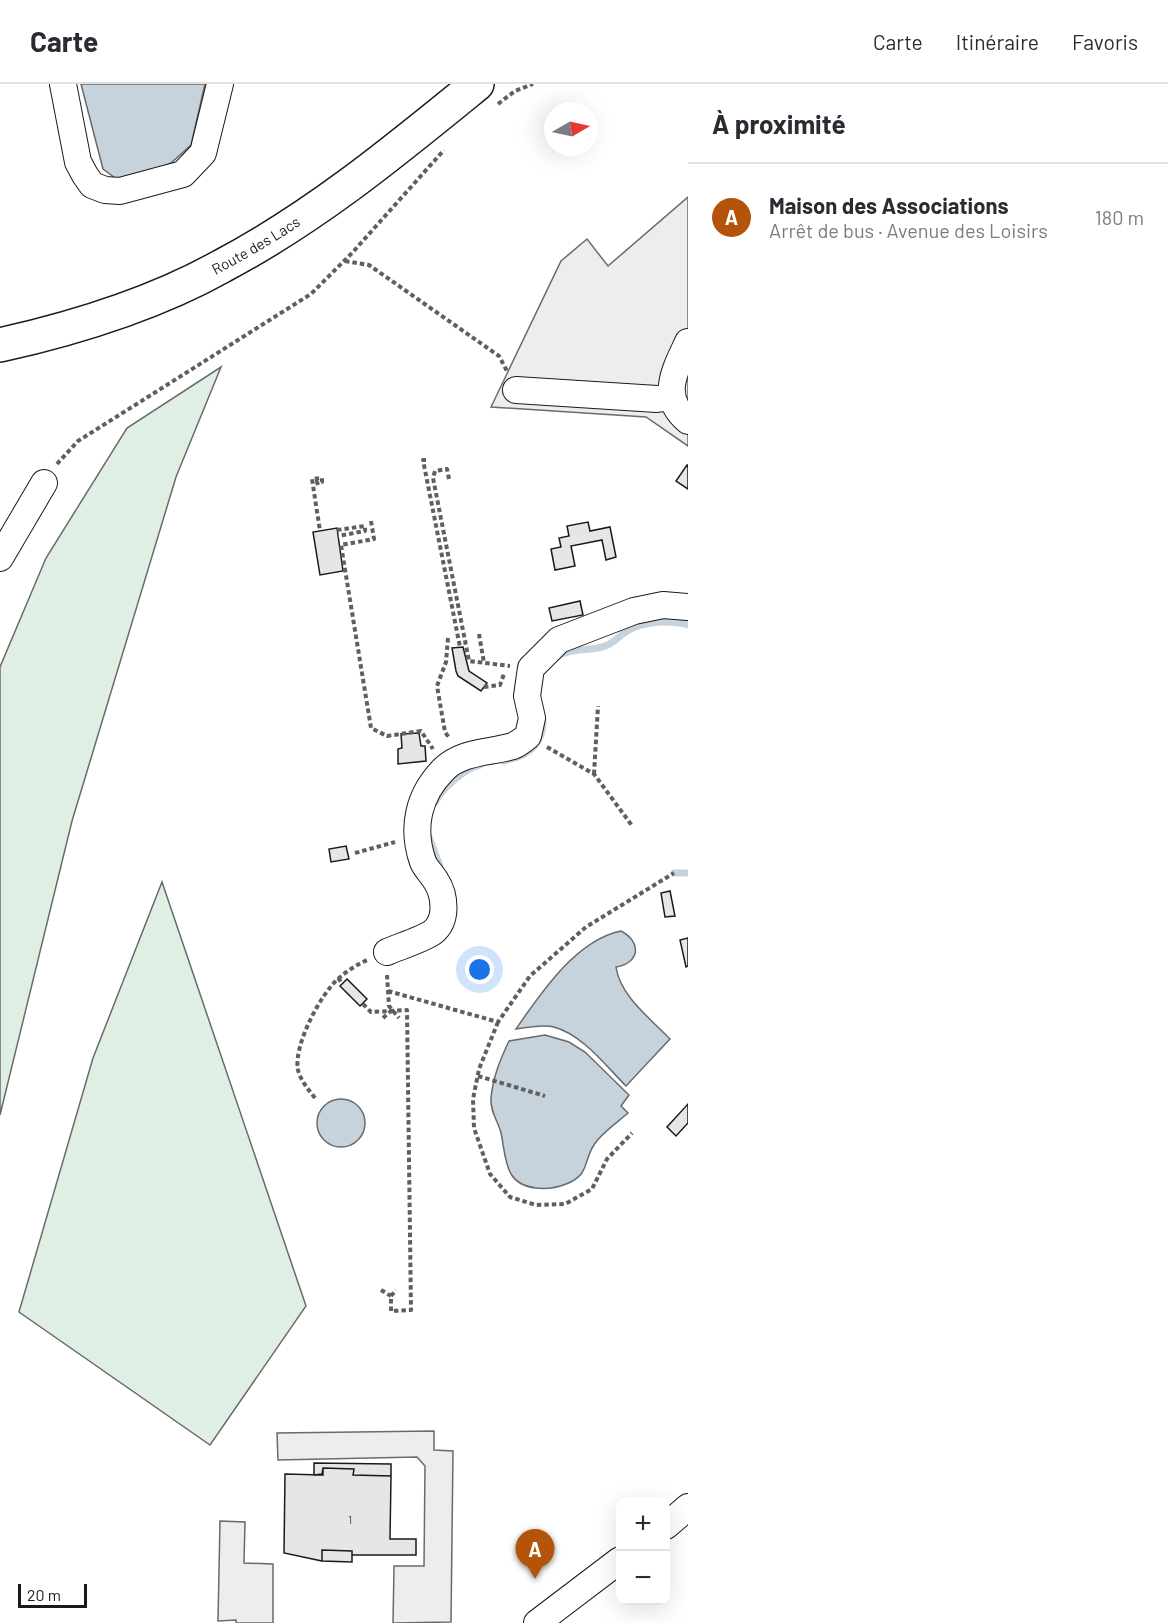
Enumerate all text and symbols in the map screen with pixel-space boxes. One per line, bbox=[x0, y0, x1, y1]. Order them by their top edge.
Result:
text: Carte bbox=[30, 24, 98, 58]
text: Carte bbox=[873, 29, 923, 54]
text: Itinéraire bbox=[956, 29, 1039, 54]
text: Favoris bbox=[1072, 29, 1138, 54]
north arrow bbox=[544, 102, 598, 156]
text: À proximité bbox=[712, 108, 846, 139]
text: Maison des Associations bbox=[769, 192, 1009, 218]
text: A bbox=[725, 205, 738, 229]
text: 180 m bbox=[1095, 205, 1144, 229]
street label: Route des Lacs bbox=[208, 212, 303, 278]
text: Arrêt de bus · Avenue des Loisirs bbox=[769, 218, 1048, 242]
your location bbox=[465, 955, 494, 984]
map controls bbox=[616, 1497, 670, 1605]
button: + bbox=[616, 1497, 670, 1551]
house number: 1 bbox=[348, 1512, 352, 1526]
pin: A bbox=[516, 1530, 554, 1579]
button: − bbox=[616, 1551, 670, 1605]
scale bar bbox=[18, 1581, 87, 1608]
text: 20 m bbox=[27, 1585, 61, 1604]

